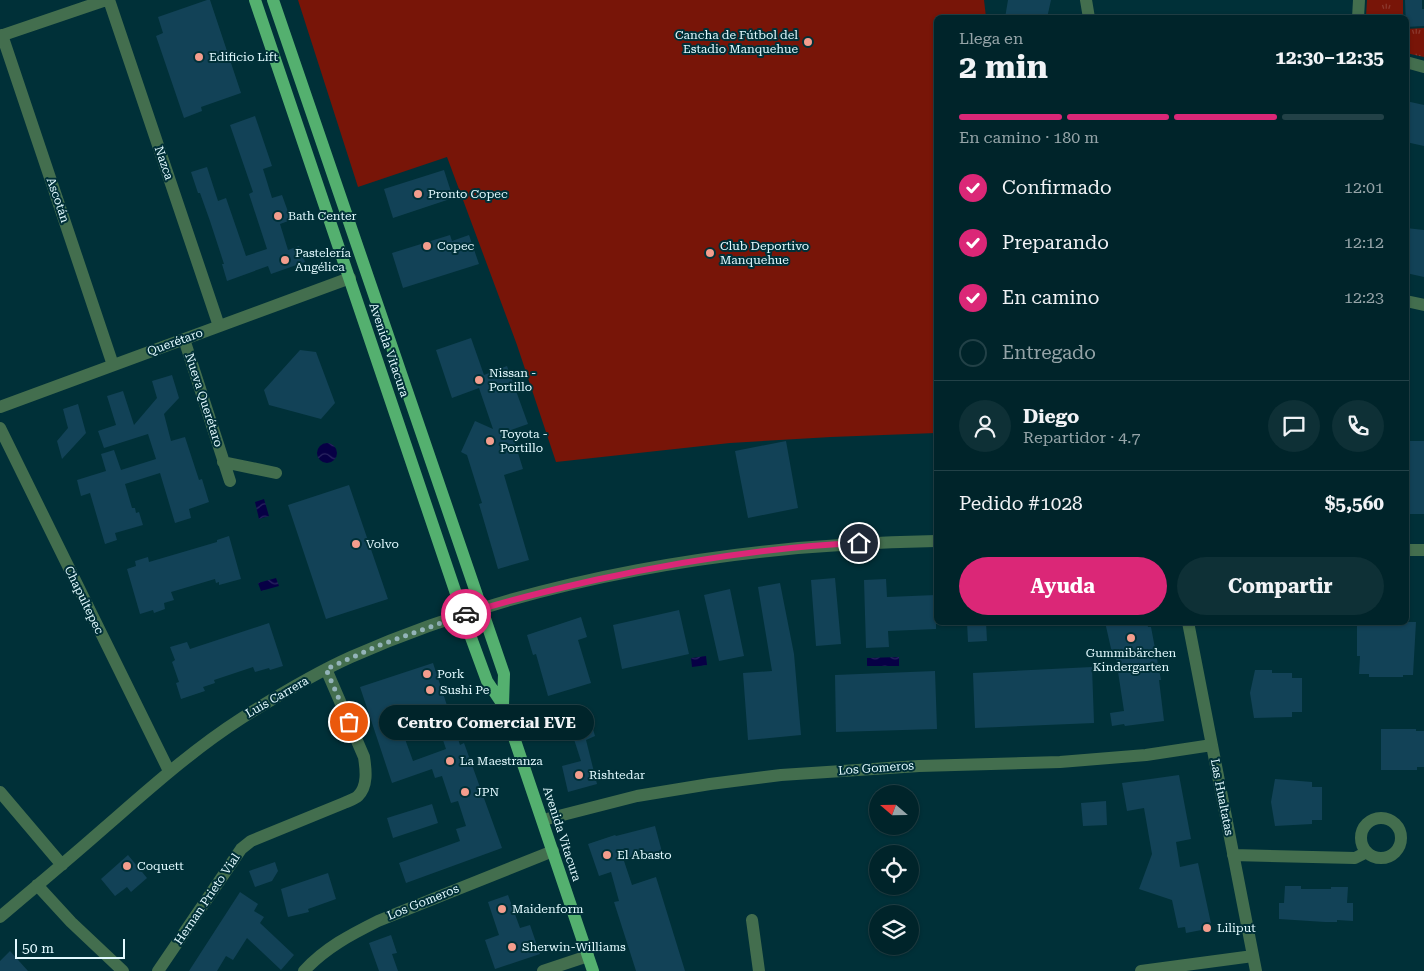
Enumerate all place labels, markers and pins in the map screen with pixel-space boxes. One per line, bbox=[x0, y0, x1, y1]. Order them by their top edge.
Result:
place label: Cancha de Fútbol del Estadio Manquehue bbox=[675, 28, 798, 56]
marker: Cancha de Fútbol del Estadio Manquehue bbox=[802, 36, 814, 48]
place label: Edificio Lift bbox=[209, 50, 279, 64]
marker: Edificio Lift bbox=[193, 51, 205, 63]
place label: Pronto Copec bbox=[428, 187, 508, 201]
marker: Pronto Copec bbox=[412, 188, 424, 200]
place label: Bath Center bbox=[288, 209, 357, 223]
marker: Bath Center bbox=[272, 210, 284, 222]
place label: Copec bbox=[437, 239, 475, 253]
place label: Club Deportivo Manquehue bbox=[720, 239, 809, 267]
marker: Copec bbox=[421, 240, 433, 252]
place label: Pastelería Angélica bbox=[295, 246, 351, 274]
marker: Club Deportivo Manquehue bbox=[704, 247, 716, 259]
marker: Pastelería Angélica bbox=[279, 254, 291, 266]
place label: Nissan - Portillo bbox=[489, 366, 536, 394]
marker: Nissan - Portillo bbox=[473, 374, 485, 386]
place label: Toyota - Portillo bbox=[500, 427, 548, 455]
marker: Toyota - Portillo bbox=[484, 435, 496, 447]
pin bbox=[838, 522, 880, 564]
place label: Volvo bbox=[366, 537, 399, 551]
marker: Volvo bbox=[350, 538, 362, 550]
marker: Gummibärchen Kindergarten bbox=[1125, 632, 1137, 644]
place label: Gummibärchen Kindergarten bbox=[1086, 646, 1177, 674]
place label: Pork bbox=[437, 667, 465, 681]
marker: Pork bbox=[421, 668, 433, 680]
place label: Sushi Pe bbox=[440, 683, 490, 697]
marker: Sushi Pe bbox=[424, 684, 436, 696]
pin bbox=[328, 701, 370, 743]
callout: Centro Comercial EVE bbox=[379, 704, 594, 740]
place label: La Maestranza bbox=[460, 754, 543, 768]
marker: La Maestranza bbox=[444, 755, 456, 767]
place label: Rishtedar bbox=[589, 768, 645, 782]
marker: Rishtedar bbox=[573, 769, 585, 781]
place label: JPN bbox=[475, 785, 499, 799]
marker: JPN bbox=[459, 786, 471, 798]
place label: El Abasto bbox=[617, 848, 672, 862]
marker: El Abasto bbox=[601, 849, 613, 861]
place label: Coquett bbox=[137, 859, 184, 873]
marker: Coquett bbox=[121, 860, 133, 872]
place label: Maidenform bbox=[512, 902, 584, 916]
marker: Maidenform bbox=[496, 903, 508, 915]
place label: Liliput bbox=[1217, 921, 1256, 935]
marker: Liliput bbox=[1201, 922, 1213, 934]
place label: Sherwin-Williams bbox=[522, 940, 626, 954]
marker: Sherwin-Williams bbox=[506, 941, 518, 953]

